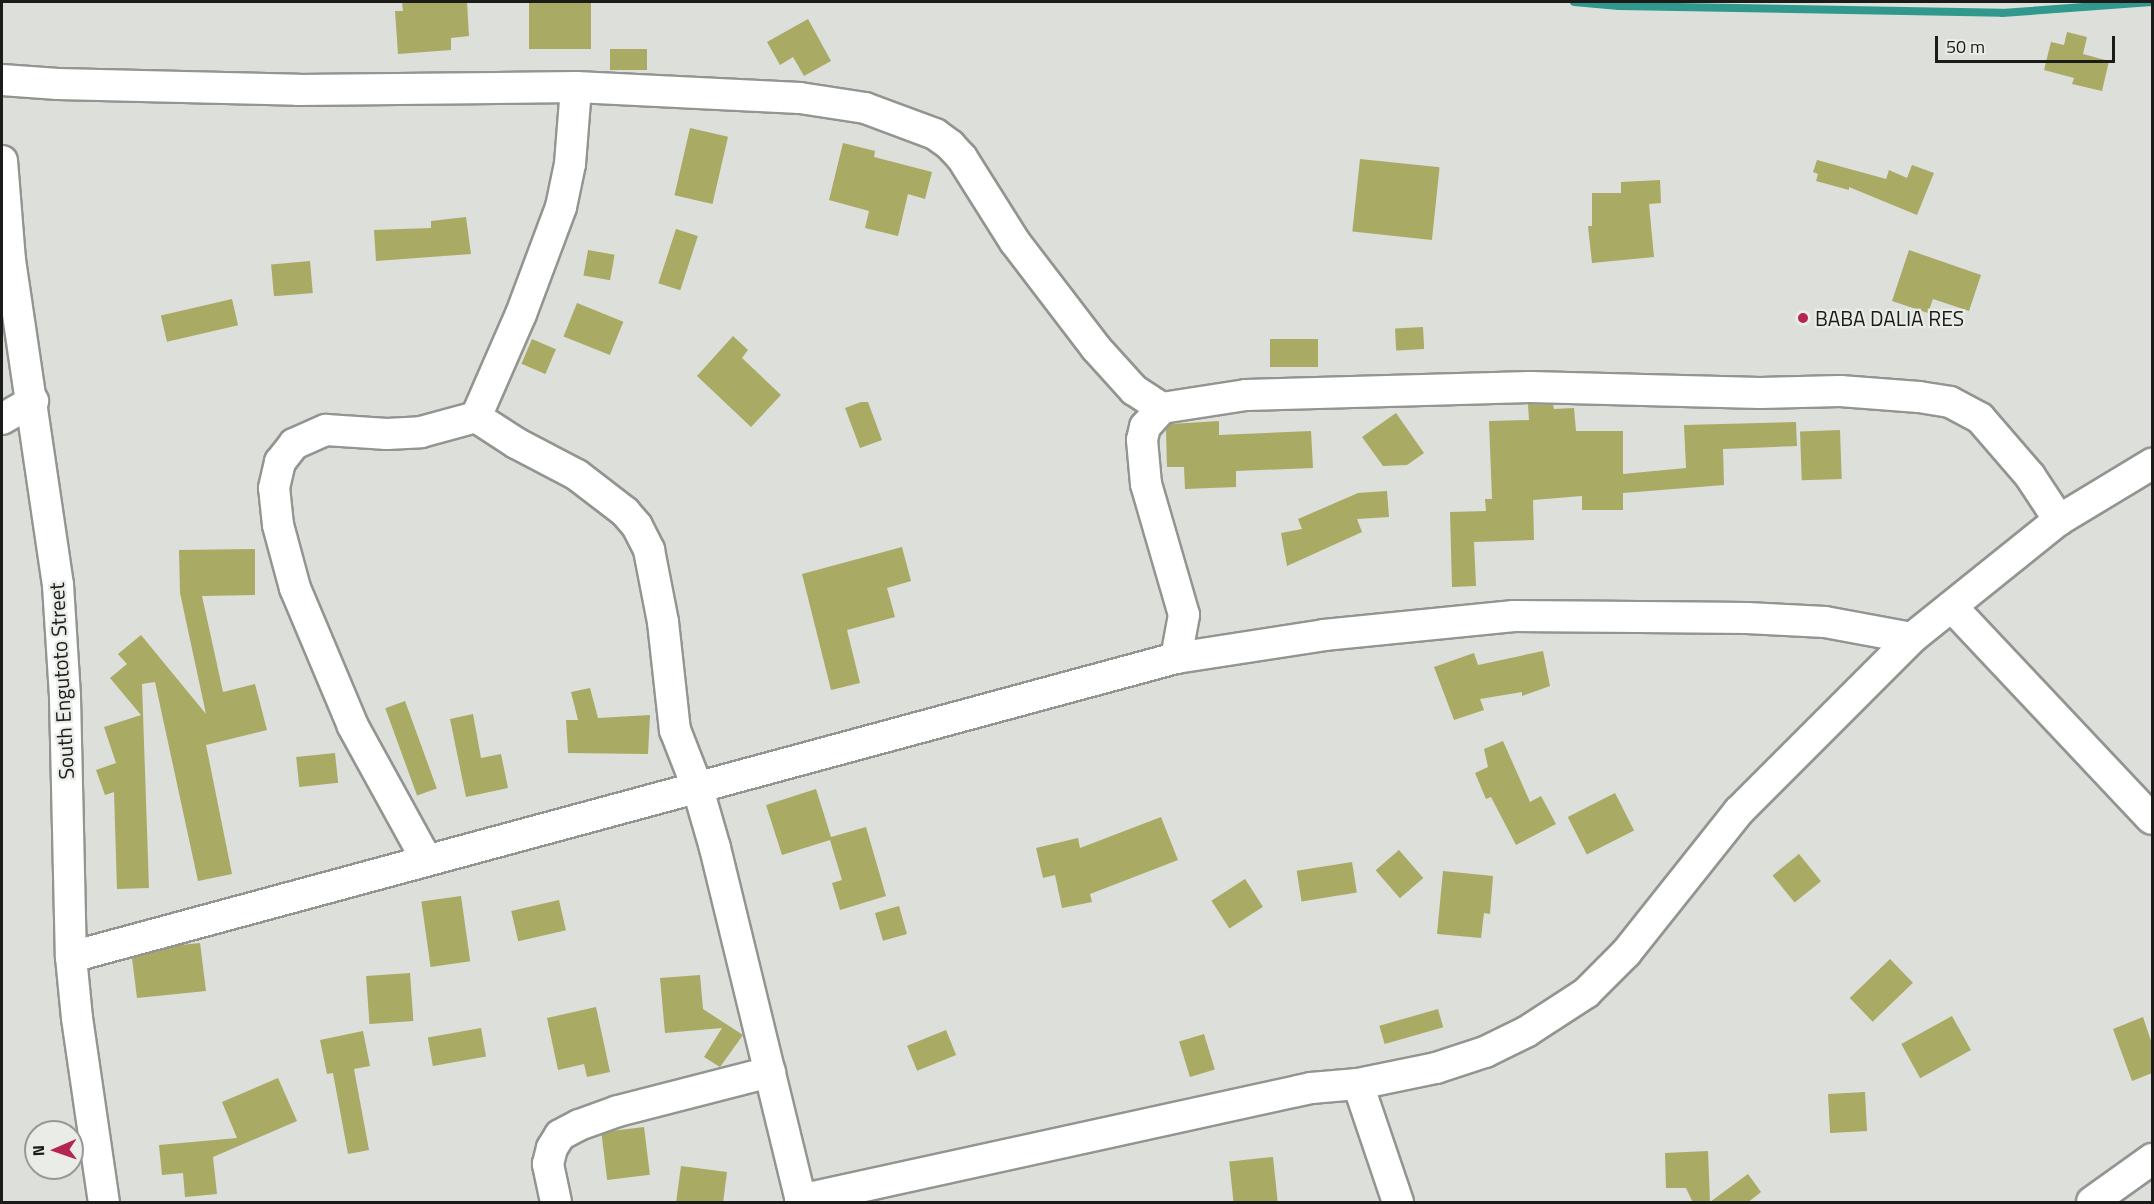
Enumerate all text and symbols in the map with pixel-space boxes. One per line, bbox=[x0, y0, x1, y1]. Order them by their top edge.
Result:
scale bar bbox=[1938, 24, 2118, 62]
text: 50 m bbox=[1946, 33, 1985, 60]
place label: BABA DALIA RES bbox=[1815, 305, 1964, 331]
marker: BABA DALIA RES bbox=[1796, 311, 1810, 325]
street label: South Engutoto Street bbox=[43, 582, 79, 780]
north arrow bbox=[24, 1120, 84, 1180]
text: N bbox=[26, 1145, 50, 1157]

